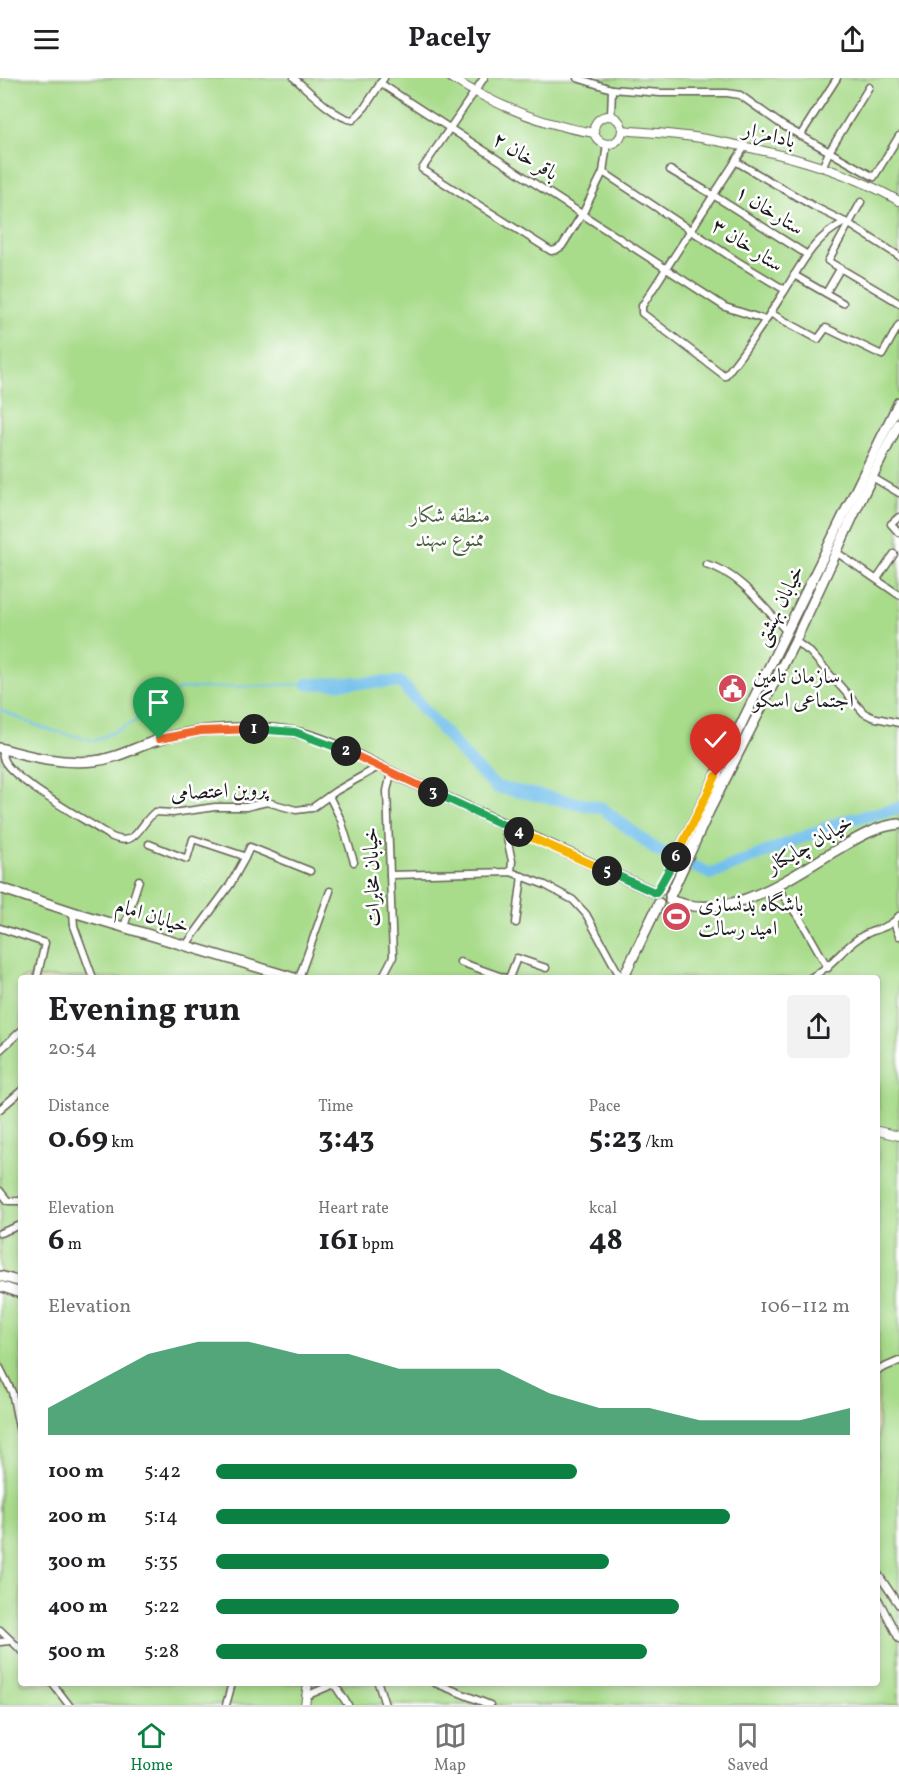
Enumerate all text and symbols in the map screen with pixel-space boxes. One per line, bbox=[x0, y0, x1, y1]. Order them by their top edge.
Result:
text: Pacely bbox=[408, 20, 491, 58]
icon: menu bbox=[30, 23, 63, 56]
icon: share bbox=[836, 23, 869, 56]
street label: بادامزار bbox=[738, 115, 798, 156]
street label: باقر خان ۲ bbox=[487, 126, 563, 188]
street label: ستارخان ۱ bbox=[729, 178, 809, 244]
street label: ستار خان ۳ bbox=[705, 212, 789, 280]
park label: منطقه شکار ممنوع سهند bbox=[408, 502, 490, 557]
street label: خیابان بهشتی bbox=[748, 561, 812, 651]
place label: سازمان تامین اجتماعی اسکو bbox=[751, 663, 854, 716]
public building icon: سازمان تامین اجتماعی اسکو bbox=[716, 673, 748, 705]
pin bbox=[133, 677, 184, 739]
icon: arrive bbox=[142, 686, 175, 719]
pin: 1 bbox=[239, 714, 269, 744]
pin bbox=[690, 714, 741, 776]
text: 1 bbox=[251, 718, 257, 740]
icon: check bbox=[699, 723, 732, 756]
pin: 2 bbox=[331, 736, 361, 766]
text: 2 bbox=[342, 740, 350, 762]
street label: پروین اعتصامی bbox=[170, 775, 270, 809]
pin: 3 bbox=[418, 777, 448, 807]
text: 3 bbox=[429, 781, 437, 803]
street label: خیابان چایکنار bbox=[760, 808, 859, 883]
pin: 4 bbox=[504, 817, 534, 847]
text: 4 bbox=[514, 821, 524, 843]
street label: خیابان مخابرات bbox=[357, 826, 389, 928]
pin: 6 bbox=[661, 842, 691, 872]
text: 6 bbox=[672, 846, 680, 868]
pin: 5 bbox=[592, 856, 622, 886]
text: 5 bbox=[603, 860, 611, 882]
place label: باشگاه بدنسازی امید رسالت bbox=[698, 891, 804, 944]
street label: خیابان امام bbox=[111, 892, 192, 944]
sports icon: باشگاه بدنسازی امید رسالت bbox=[661, 901, 693, 933]
text: Evening run bbox=[48, 989, 241, 1035]
button: share bbox=[787, 995, 850, 1058]
text: 20:54 bbox=[48, 1035, 97, 1063]
text: Distance bbox=[48, 1096, 109, 1118]
text: Time bbox=[318, 1096, 353, 1118]
text: Pace bbox=[589, 1096, 621, 1118]
text: 0.69 bbox=[48, 1118, 108, 1160]
text: 3:43 bbox=[318, 1118, 375, 1160]
text: 5:23 bbox=[589, 1118, 642, 1160]
text: km bbox=[108, 1132, 134, 1154]
text: /km bbox=[642, 1132, 674, 1154]
text: Elevation bbox=[48, 1198, 115, 1220]
text: Heart rate bbox=[318, 1198, 389, 1220]
text: kcal bbox=[589, 1198, 617, 1220]
text: 6 bbox=[48, 1220, 64, 1262]
text: 161 bbox=[318, 1220, 359, 1262]
text: 48 bbox=[589, 1220, 623, 1262]
text: m bbox=[64, 1234, 82, 1256]
text: bpm bbox=[359, 1234, 394, 1256]
text: Elevation bbox=[48, 1293, 131, 1321]
text: 106–112 m bbox=[760, 1293, 850, 1321]
text: 100 m bbox=[48, 1458, 104, 1486]
text: 5:42 bbox=[144, 1458, 181, 1486]
text: 200 m bbox=[48, 1503, 106, 1531]
text: 5:14 bbox=[144, 1503, 178, 1531]
text: 300 m bbox=[48, 1548, 106, 1576]
text: 5:35 bbox=[144, 1548, 178, 1576]
text: 400 m bbox=[48, 1593, 108, 1621]
text: 5:22 bbox=[144, 1593, 180, 1621]
text: 500 m bbox=[48, 1638, 106, 1666]
text: 5:28 bbox=[144, 1638, 179, 1666]
tab: Home bbox=[130, 1719, 173, 1777]
tab: Map bbox=[434, 1719, 467, 1777]
tab: Saved bbox=[727, 1719, 769, 1777]

